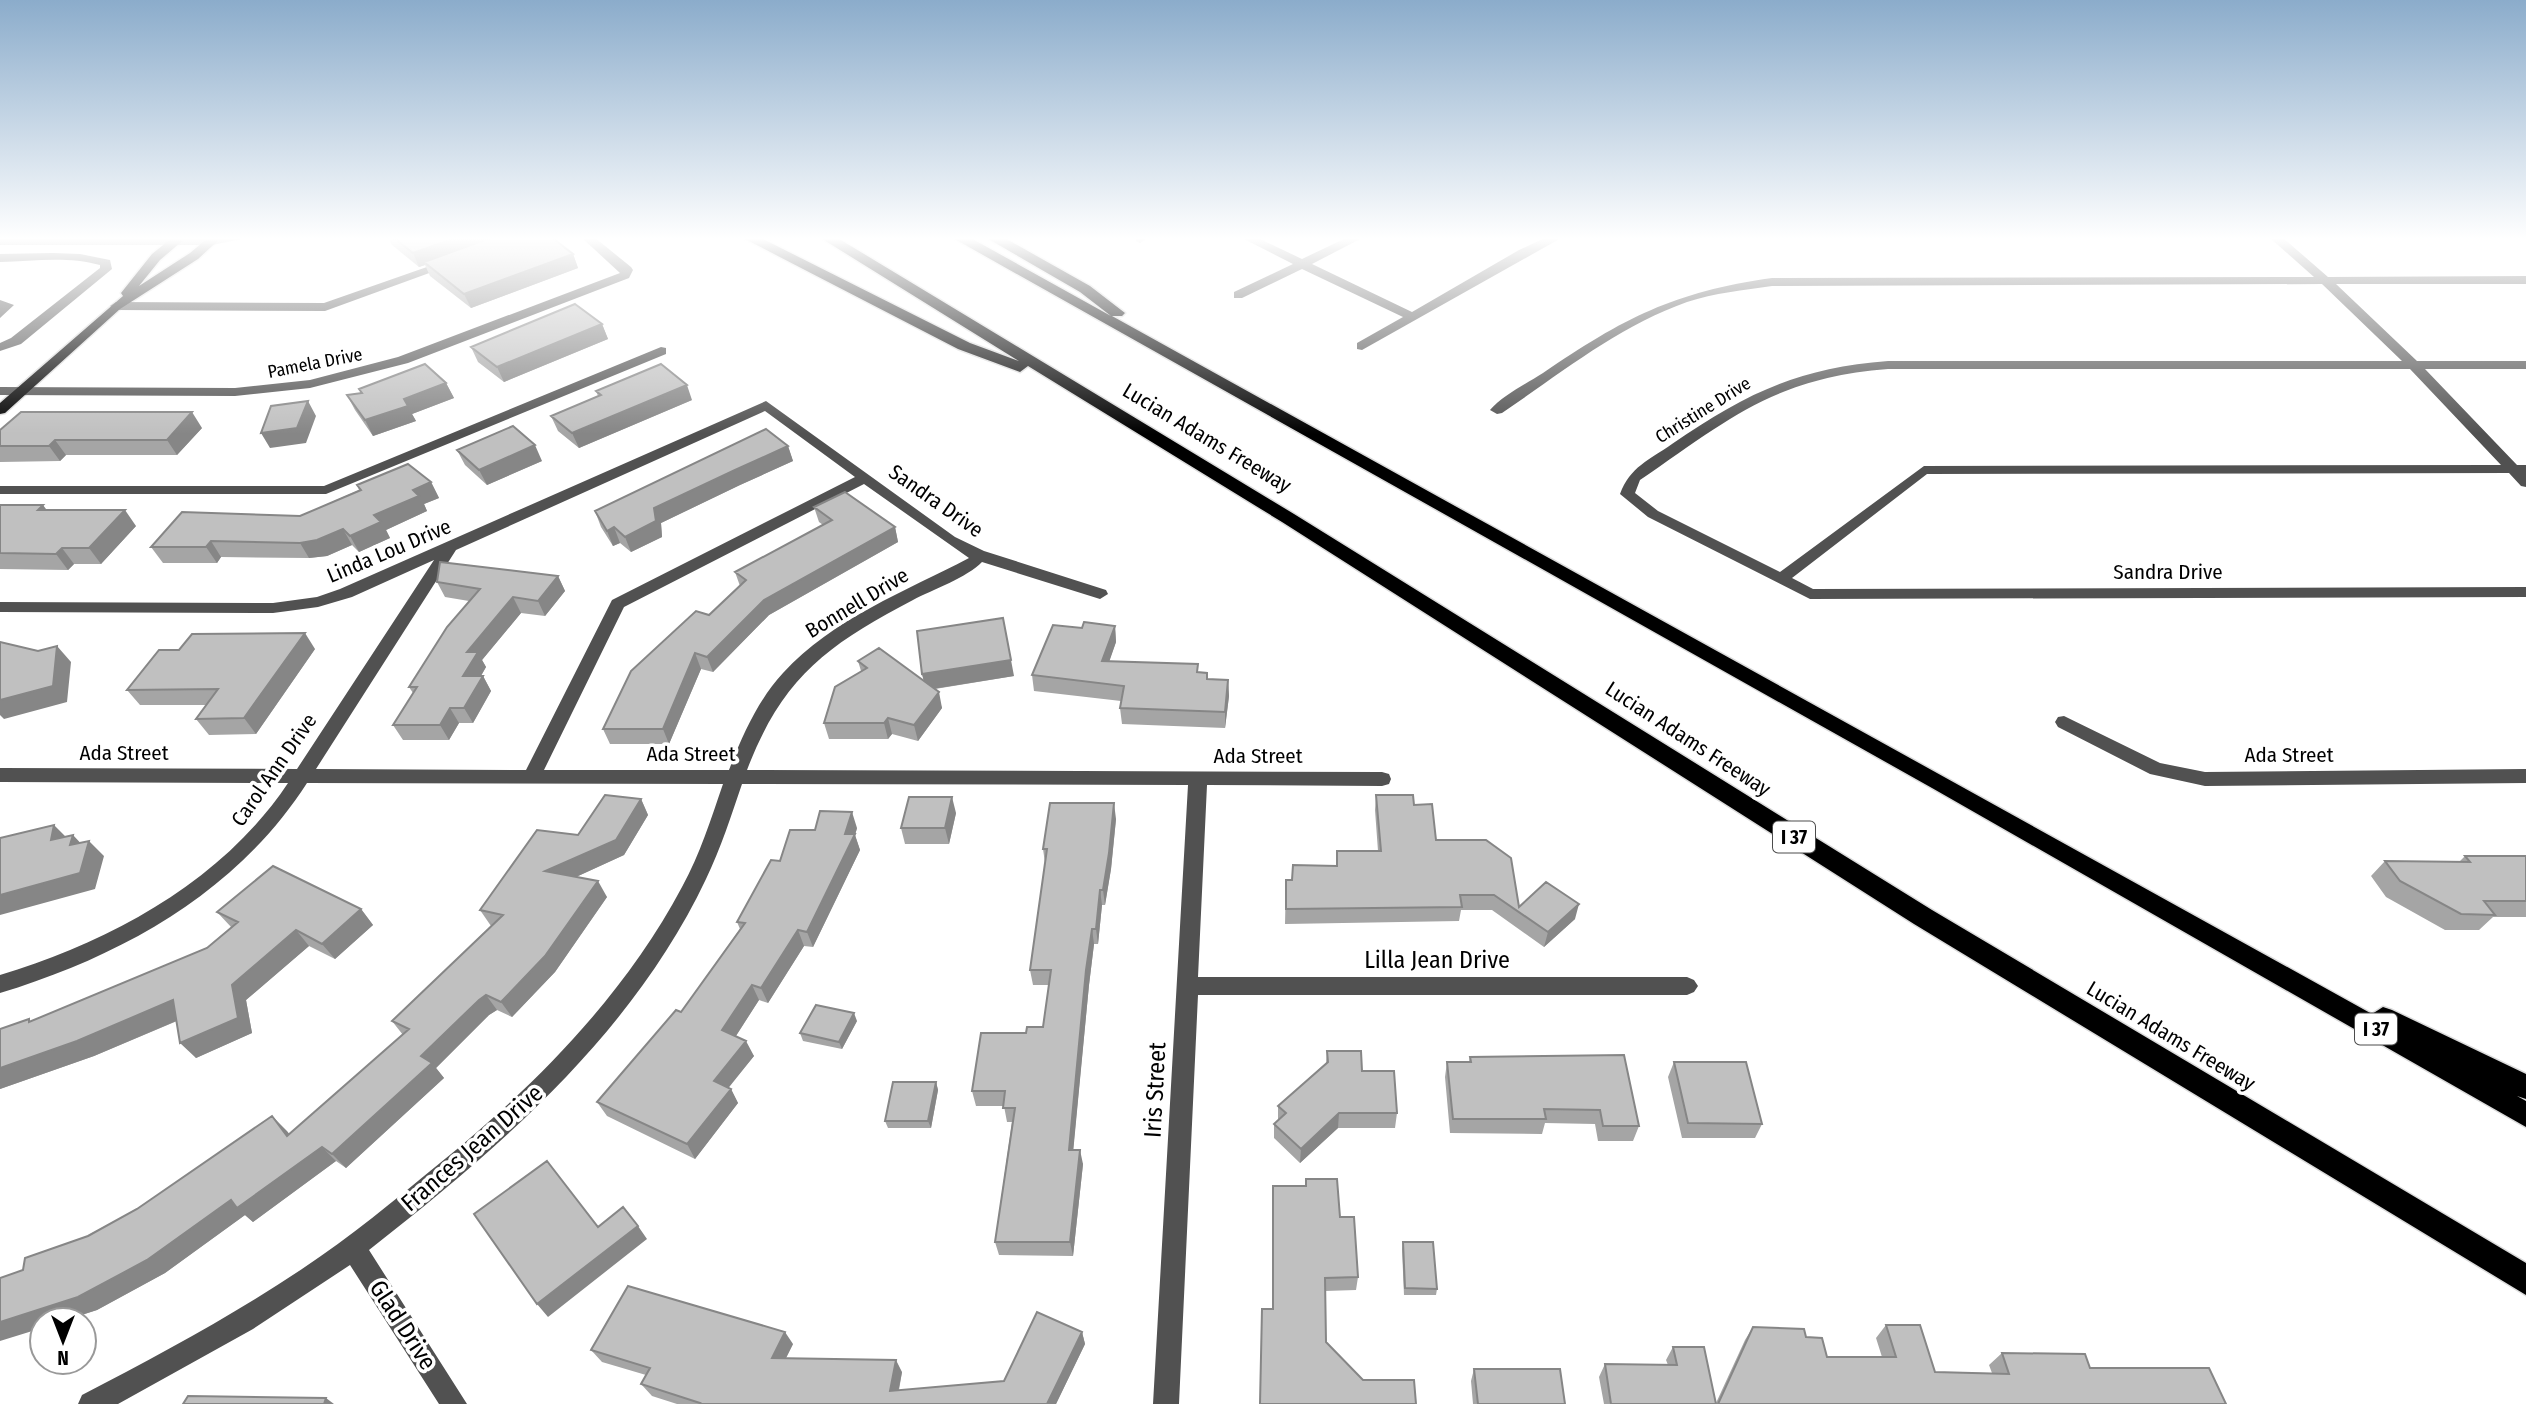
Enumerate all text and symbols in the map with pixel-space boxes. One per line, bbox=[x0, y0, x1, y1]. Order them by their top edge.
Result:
street label: Pamela Drive bbox=[266, 343, 364, 383]
street label: Christine Drive bbox=[1651, 372, 1755, 448]
street label: Lucian Adams Freeway bbox=[1118, 377, 1297, 499]
street label: Sandra Drive bbox=[884, 459, 988, 543]
street label: Linda Lou Drive bbox=[323, 513, 455, 589]
street label: Sandra Drive bbox=[2113, 559, 2223, 585]
street label: Bonnell Drive bbox=[801, 562, 913, 644]
street label: Lucian Adams Freeway bbox=[1600, 676, 1776, 803]
street label: Carol Ann Drive bbox=[226, 709, 322, 831]
street label: Ada Street bbox=[79, 740, 169, 766]
street label: Ada Street bbox=[646, 741, 736, 767]
street label: Ada Street bbox=[2244, 742, 2334, 768]
street label: Ada Street bbox=[1213, 743, 1303, 769]
road number: I 37 bbox=[1773, 822, 1815, 852]
street label: Lilla Jean Drive bbox=[1364, 946, 1510, 974]
street label: Lucian Adams Freeway bbox=[2082, 975, 2261, 1097]
road number: I 37 bbox=[2355, 1014, 2397, 1044]
street label: Iris Street bbox=[1139, 1041, 1171, 1138]
street label: Frances Jean Drive bbox=[396, 1079, 548, 1217]
street label: Glad Drive bbox=[364, 1275, 442, 1375]
north arrow bbox=[28, 1306, 98, 1376]
text: N bbox=[57, 1346, 69, 1369]

